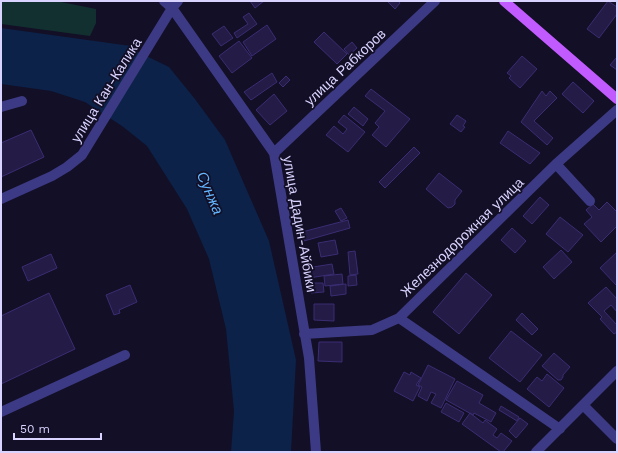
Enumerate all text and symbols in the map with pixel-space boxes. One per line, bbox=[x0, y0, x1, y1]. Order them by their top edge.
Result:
street label: улица Рабкоров bbox=[301, 25, 389, 109]
street label: улица Кан-Калика bbox=[67, 35, 145, 145]
street label: улица Дадин-Айбики bbox=[280, 154, 320, 294]
water label: Сунжа bbox=[193, 169, 227, 217]
street label: Железнодорожная улица bbox=[397, 174, 527, 300]
scale bar bbox=[14, 415, 101, 441]
text: 50 m bbox=[20, 422, 50, 436]

